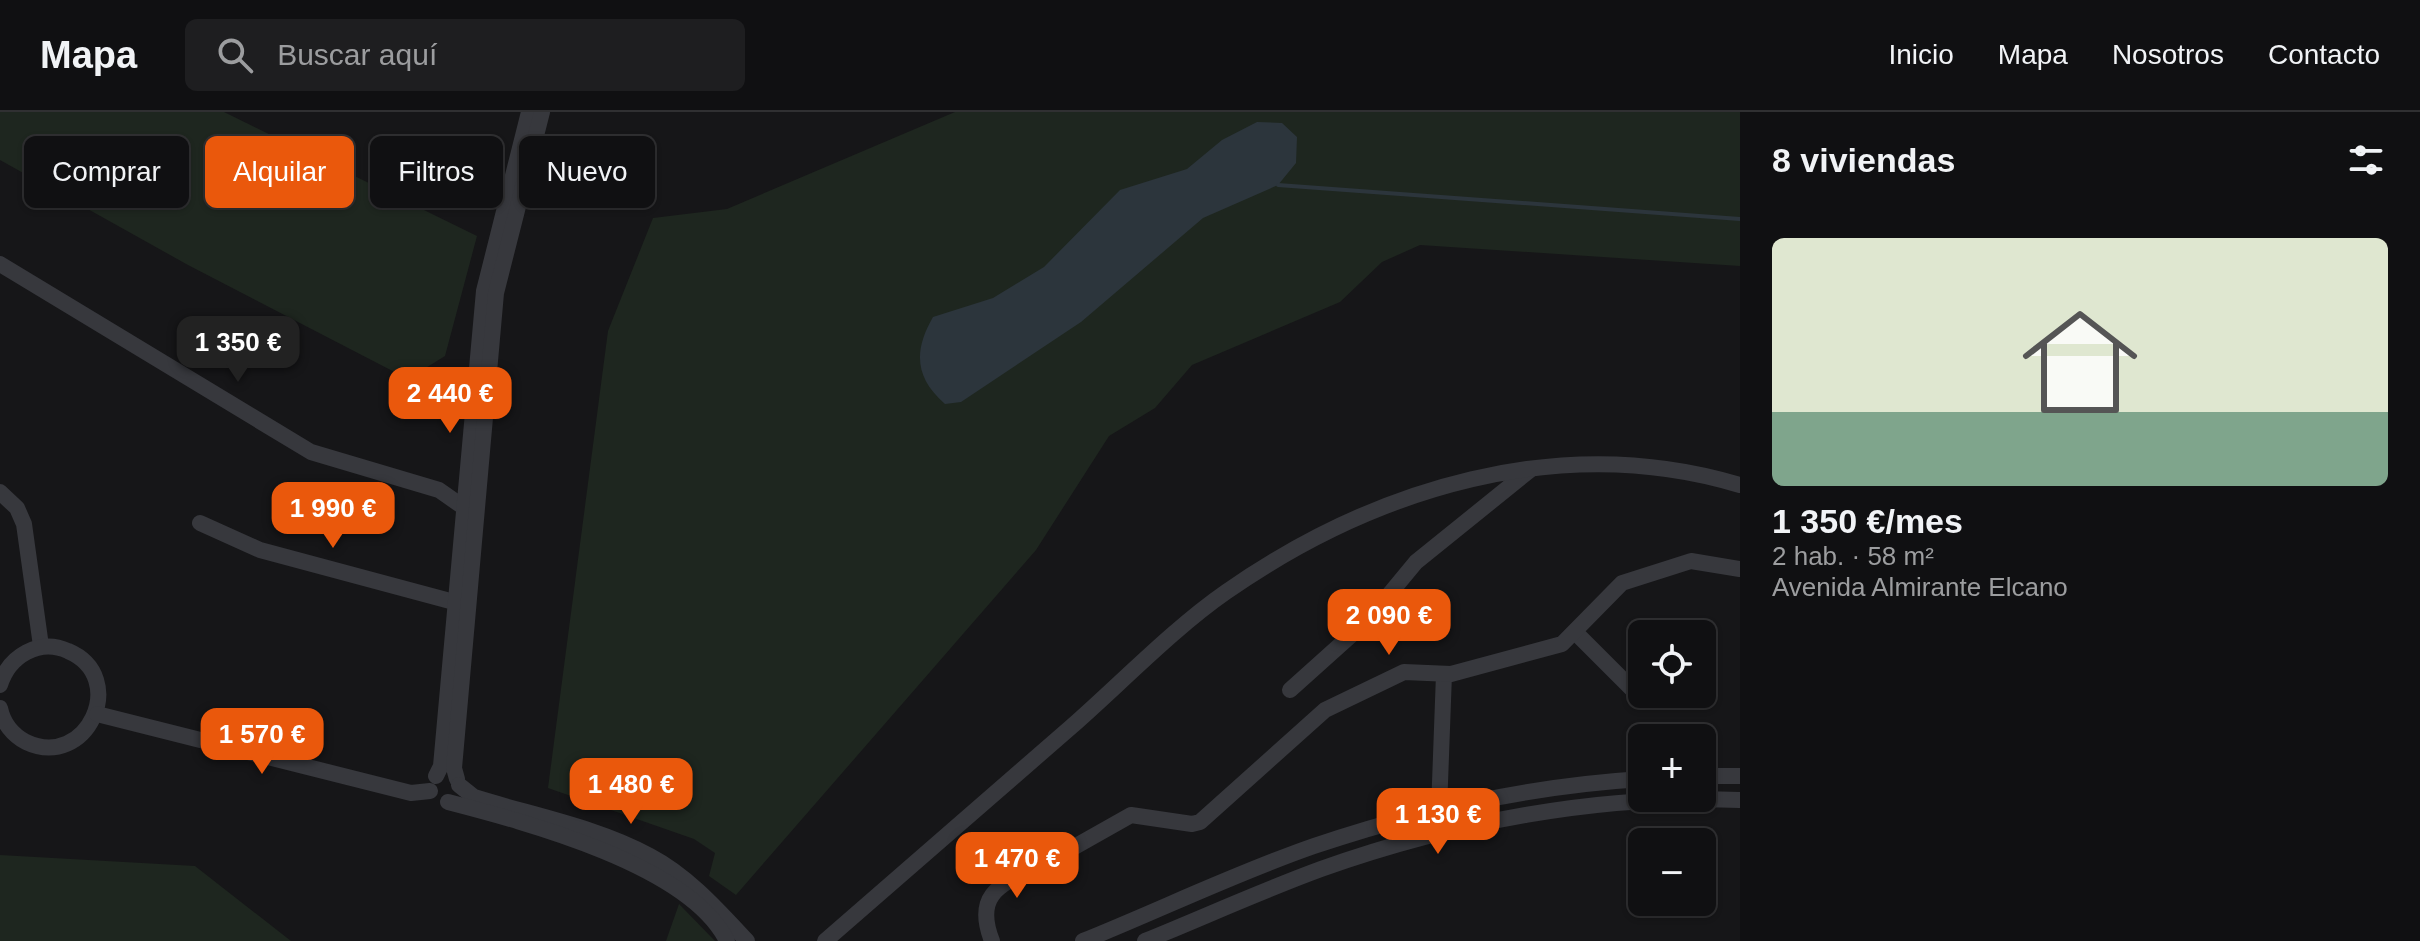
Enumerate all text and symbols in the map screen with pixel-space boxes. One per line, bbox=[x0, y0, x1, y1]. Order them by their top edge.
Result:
search box bbox=[185, 19, 745, 91]
icon: search bbox=[213, 33, 257, 77]
text: Mapa bbox=[40, 34, 137, 76]
text: Buscar aquí bbox=[277, 38, 437, 71]
text: Inicio bbox=[1888, 39, 1954, 70]
text: Mapa bbox=[1998, 39, 2068, 70]
text: Nosotros bbox=[2112, 39, 2224, 70]
text: Contacto bbox=[2268, 39, 2380, 70]
chip: Comprar bbox=[24, 136, 189, 208]
chip: Alquilar bbox=[205, 136, 354, 208]
chip: Filtros bbox=[370, 136, 503, 208]
chip: Nuevo bbox=[519, 136, 655, 208]
icon: filters bbox=[2344, 138, 2388, 182]
text: 8 viviendas bbox=[1772, 141, 1955, 179]
icon: home bbox=[2008, 290, 2152, 434]
pin: 1 350 € bbox=[164, 316, 312, 384]
text: 1 350 € bbox=[195, 327, 281, 357]
pin: 2 440 € bbox=[376, 367, 524, 435]
text: 2 440 € bbox=[407, 378, 493, 408]
pin: 1 990 € bbox=[259, 482, 407, 550]
text: 1 990 € bbox=[290, 493, 376, 523]
text: 1 350 €/mes bbox=[1772, 502, 1963, 540]
text: 2 hab. · 58 m² bbox=[1772, 541, 1934, 571]
text: Avenida Almirante Elcano bbox=[1772, 572, 2068, 602]
pin: 2 090 € bbox=[1315, 589, 1463, 657]
text: 2 090 € bbox=[1346, 600, 1432, 630]
map controls bbox=[1628, 620, 1716, 916]
button: locate bbox=[1628, 620, 1716, 708]
pin: 1 570 € bbox=[188, 708, 336, 776]
text: 1 570 € bbox=[219, 719, 305, 749]
button: + bbox=[1628, 724, 1716, 812]
pin: 1 480 € bbox=[557, 758, 705, 826]
text: 1 480 € bbox=[588, 769, 674, 799]
pin: 1 130 € bbox=[1364, 788, 1512, 856]
text: 1 130 € bbox=[1395, 799, 1481, 829]
button: − bbox=[1628, 828, 1716, 916]
pin: 1 470 € bbox=[943, 832, 1091, 900]
text: 1 470 € bbox=[974, 843, 1060, 873]

